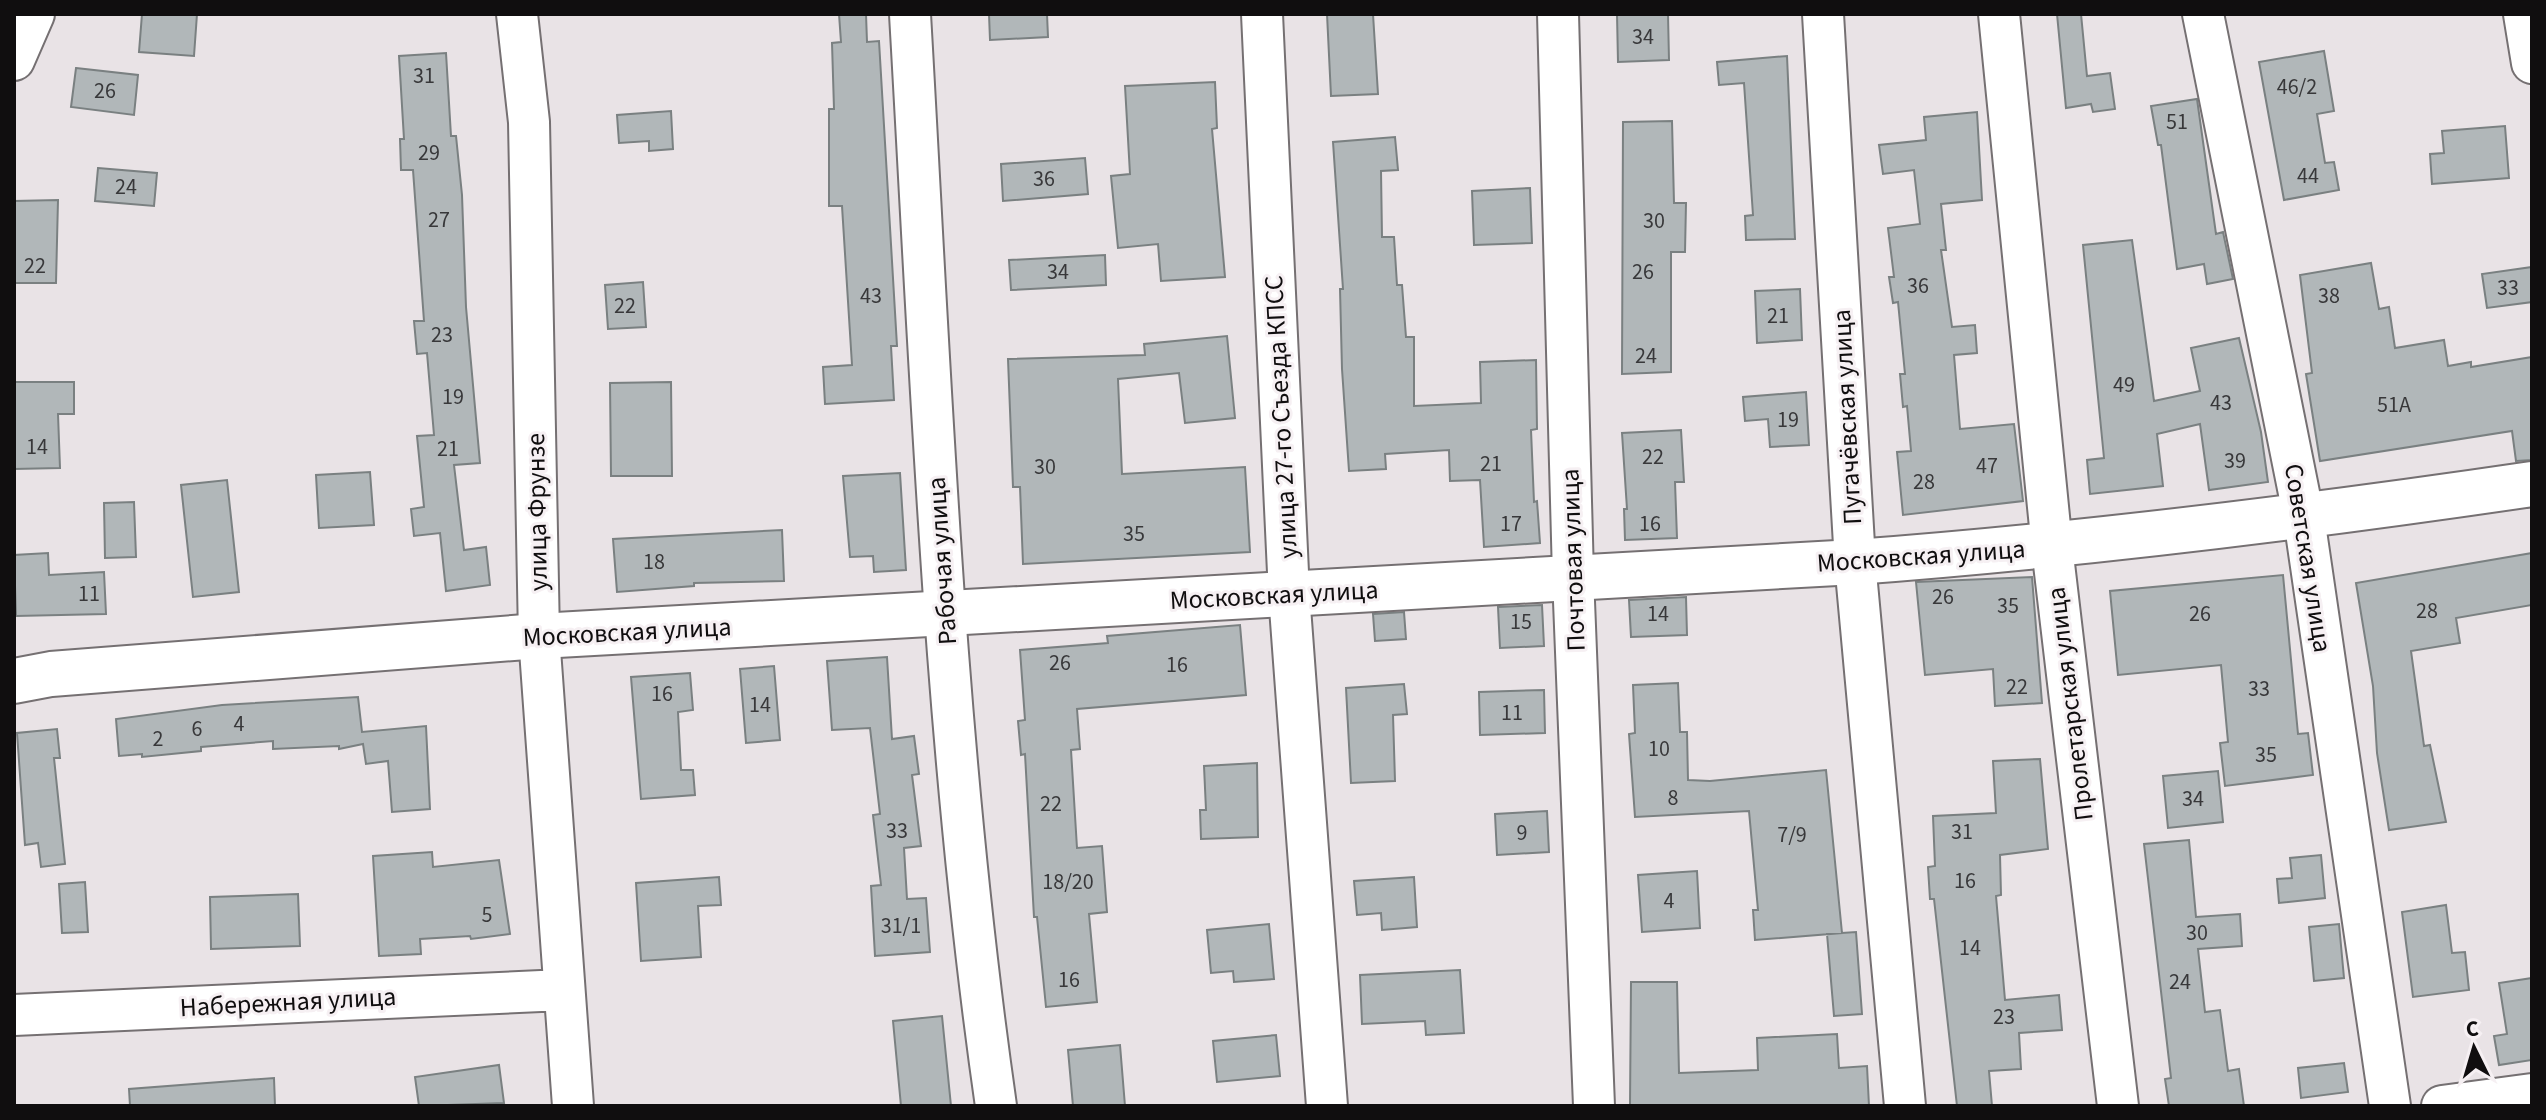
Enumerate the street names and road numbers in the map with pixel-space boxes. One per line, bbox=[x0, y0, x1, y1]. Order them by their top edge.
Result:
street label: улица 27-го Съезда КПСС bbox=[1255, 274, 1307, 560]
street label: Пугачёвская улица bbox=[1823, 308, 1871, 526]
street label: улица Фрунзе bbox=[517, 433, 557, 591]
street label: Советская улица bbox=[2275, 461, 2341, 655]
street label: Почтовая улица bbox=[1551, 468, 1595, 652]
street label: Рабочая улица bbox=[918, 476, 966, 646]
street label: Московская улица bbox=[1816, 530, 2026, 582]
street label: Московская улица bbox=[1169, 571, 1379, 619]
street label: Пролетарская улица bbox=[2037, 585, 2103, 823]
street label: Московская улица bbox=[522, 608, 732, 656]
street label: Набережная улица bbox=[179, 978, 397, 1026]

